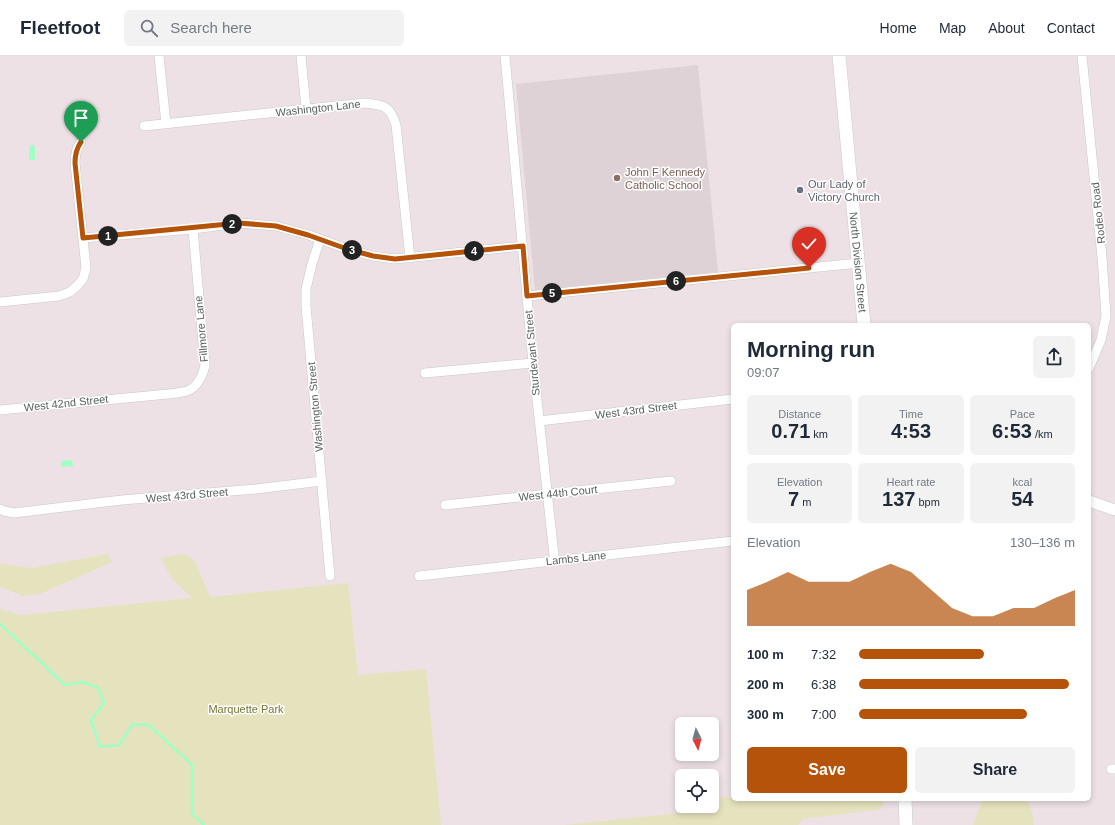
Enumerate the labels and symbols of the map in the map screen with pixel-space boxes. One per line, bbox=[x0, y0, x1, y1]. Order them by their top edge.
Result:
street label: Washington Lane bbox=[275, 98, 361, 118]
pin bbox=[64, 101, 98, 142]
place label: John F Kennedy Catholic School bbox=[625, 166, 706, 191]
marker: John F Kennedy Catholic School bbox=[612, 173, 622, 183]
place label: Our Lady of Victory Church bbox=[808, 178, 880, 203]
street label: Rodeo Road bbox=[1089, 182, 1107, 244]
marker: Our Lady of Victory Church bbox=[795, 185, 805, 195]
street label: North Division Street bbox=[848, 211, 869, 313]
pin: 2 bbox=[222, 214, 242, 234]
pin: 1 bbox=[98, 226, 118, 246]
pin bbox=[792, 227, 826, 268]
pin: 3 bbox=[342, 240, 362, 260]
pin: 4 bbox=[464, 241, 484, 261]
pin: 6 bbox=[666, 271, 686, 291]
pin: 5 bbox=[542, 283, 562, 303]
street label: Fillmore Lane bbox=[192, 295, 210, 363]
street label: Sturdevant Street bbox=[522, 310, 542, 396]
street label: Washington Street bbox=[305, 362, 325, 452]
street label: West 42nd Street bbox=[23, 393, 109, 413]
street label: West 43rd Street bbox=[594, 399, 678, 421]
street label: West 44th Court bbox=[518, 483, 598, 503]
street label: West 43rd Street bbox=[145, 485, 229, 505]
street label: Lambs Lane bbox=[545, 549, 607, 567]
park label: Marquette Park bbox=[208, 703, 284, 715]
north arrow bbox=[675, 717, 719, 761]

